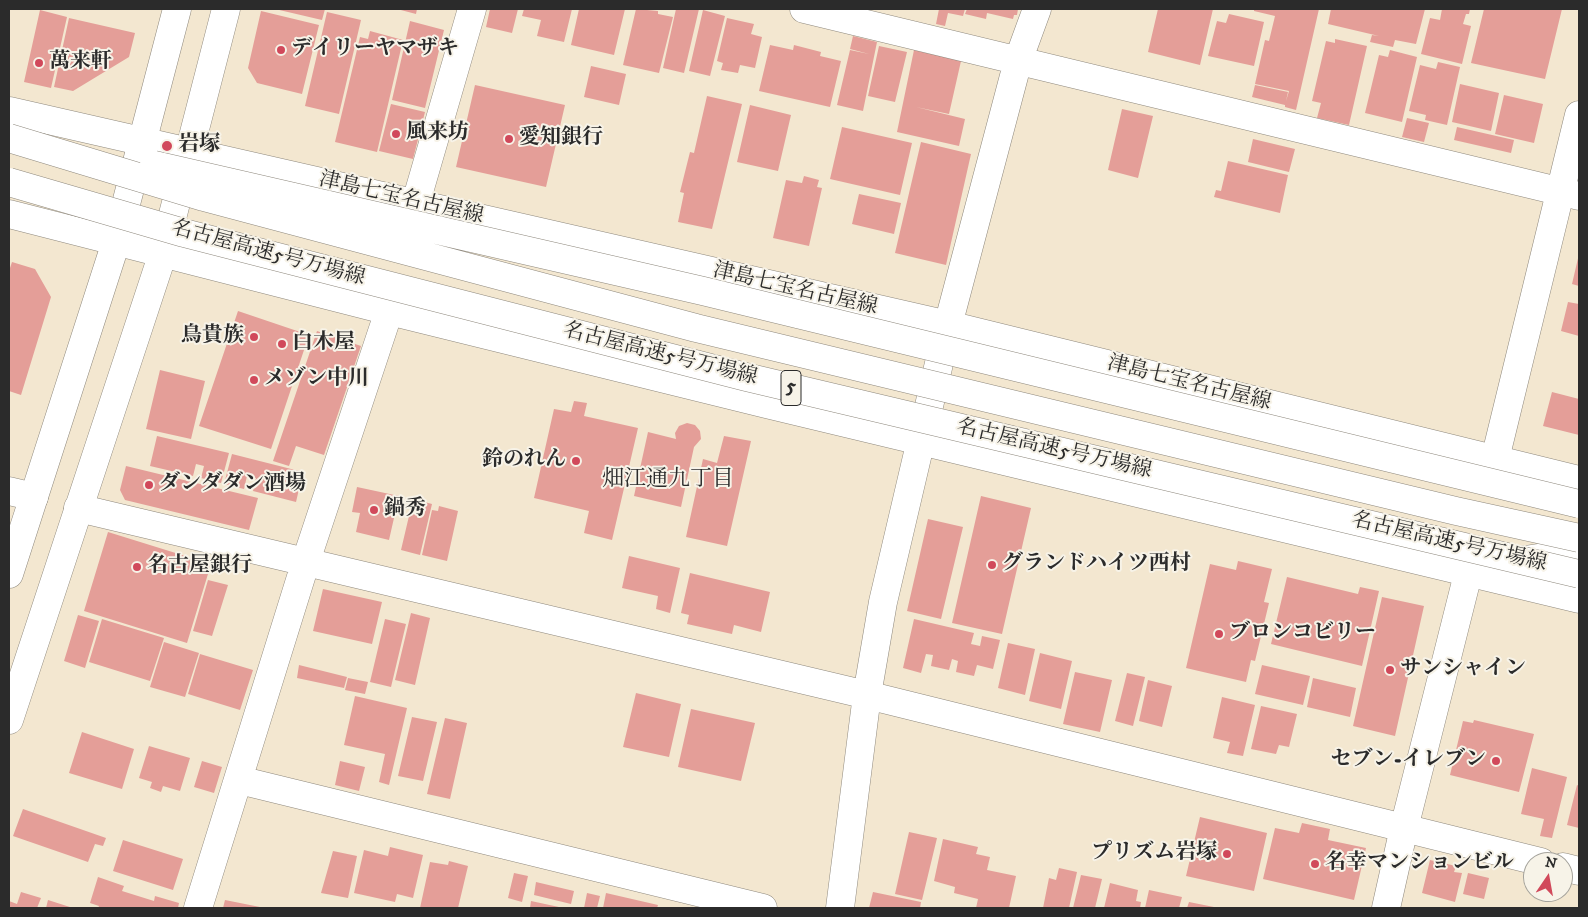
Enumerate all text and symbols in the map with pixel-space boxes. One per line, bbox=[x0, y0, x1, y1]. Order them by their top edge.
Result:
place label: デイリーヤマザキ bbox=[291, 37, 459, 63]
marker: デイリーヤマザキ bbox=[275, 44, 287, 56]
place label: 萬来軒 bbox=[49, 50, 112, 76]
marker: 萬来軒 bbox=[33, 57, 45, 69]
place label: 風来坊 bbox=[406, 121, 469, 147]
place label: 愛知銀行 bbox=[519, 126, 603, 152]
marker: 風来坊 bbox=[390, 128, 402, 140]
place label: 岩塚 bbox=[178, 133, 220, 159]
marker: 愛知銀行 bbox=[503, 133, 515, 145]
marker: 岩塚 bbox=[160, 139, 174, 153]
street label: 津島七宝名古屋線 bbox=[316, 168, 486, 230]
street label: 名古屋高速5号万場線 bbox=[168, 216, 368, 292]
street label: 津島七宝名古屋線 bbox=[710, 259, 880, 321]
street label: 名古屋高速5号万場線 bbox=[560, 319, 760, 391]
place label: 鳥貴族 bbox=[181, 324, 244, 350]
marker: 鳥貴族 bbox=[248, 331, 260, 343]
place label: 白木屋 bbox=[292, 331, 355, 357]
marker: 白木屋 bbox=[276, 338, 288, 350]
street label: 津島七宝名古屋線 bbox=[1104, 351, 1274, 417]
place label: メゾン中川 bbox=[264, 367, 369, 393]
road number: 5 bbox=[781, 370, 801, 406]
marker: メゾン中川 bbox=[248, 374, 260, 386]
street label: 名古屋高速5号万場線 bbox=[954, 415, 1154, 485]
place label: 鈴のれん bbox=[482, 448, 566, 474]
marker: 鈴のれん bbox=[570, 455, 582, 467]
district label: 畑江通九丁目 bbox=[602, 467, 734, 493]
place label: ダンダダン酒場 bbox=[159, 472, 306, 498]
marker: ダンダダン酒場 bbox=[143, 479, 155, 491]
place label: 鍋秀 bbox=[384, 497, 426, 523]
marker: 鍋秀 bbox=[368, 504, 380, 516]
street label: 名古屋高速5号万場線 bbox=[1349, 508, 1549, 578]
place label: グランドハイツ西村 bbox=[1002, 552, 1191, 578]
place label: 名古屋銀行 bbox=[147, 554, 252, 580]
marker: グランドハイツ西村 bbox=[986, 559, 998, 571]
marker: 名古屋銀行 bbox=[131, 561, 143, 573]
place label: ブロンコビリー bbox=[1229, 621, 1376, 647]
marker: ブロンコビリー bbox=[1213, 628, 1225, 640]
place label: サンシャイン bbox=[1400, 657, 1526, 683]
marker: サンシャイン bbox=[1384, 664, 1396, 676]
place label: セブン-イレブン bbox=[1330, 748, 1486, 774]
marker: セブン-イレブン bbox=[1490, 755, 1502, 767]
place label: プリズム岩塚 bbox=[1091, 841, 1217, 867]
marker: プリズム岩塚 bbox=[1221, 848, 1233, 860]
place label: 名幸マンションビル bbox=[1325, 851, 1514, 877]
north arrow bbox=[1523, 852, 1573, 902]
text: N bbox=[1543, 853, 1558, 873]
marker: 名幸マンションビル bbox=[1309, 858, 1321, 870]

